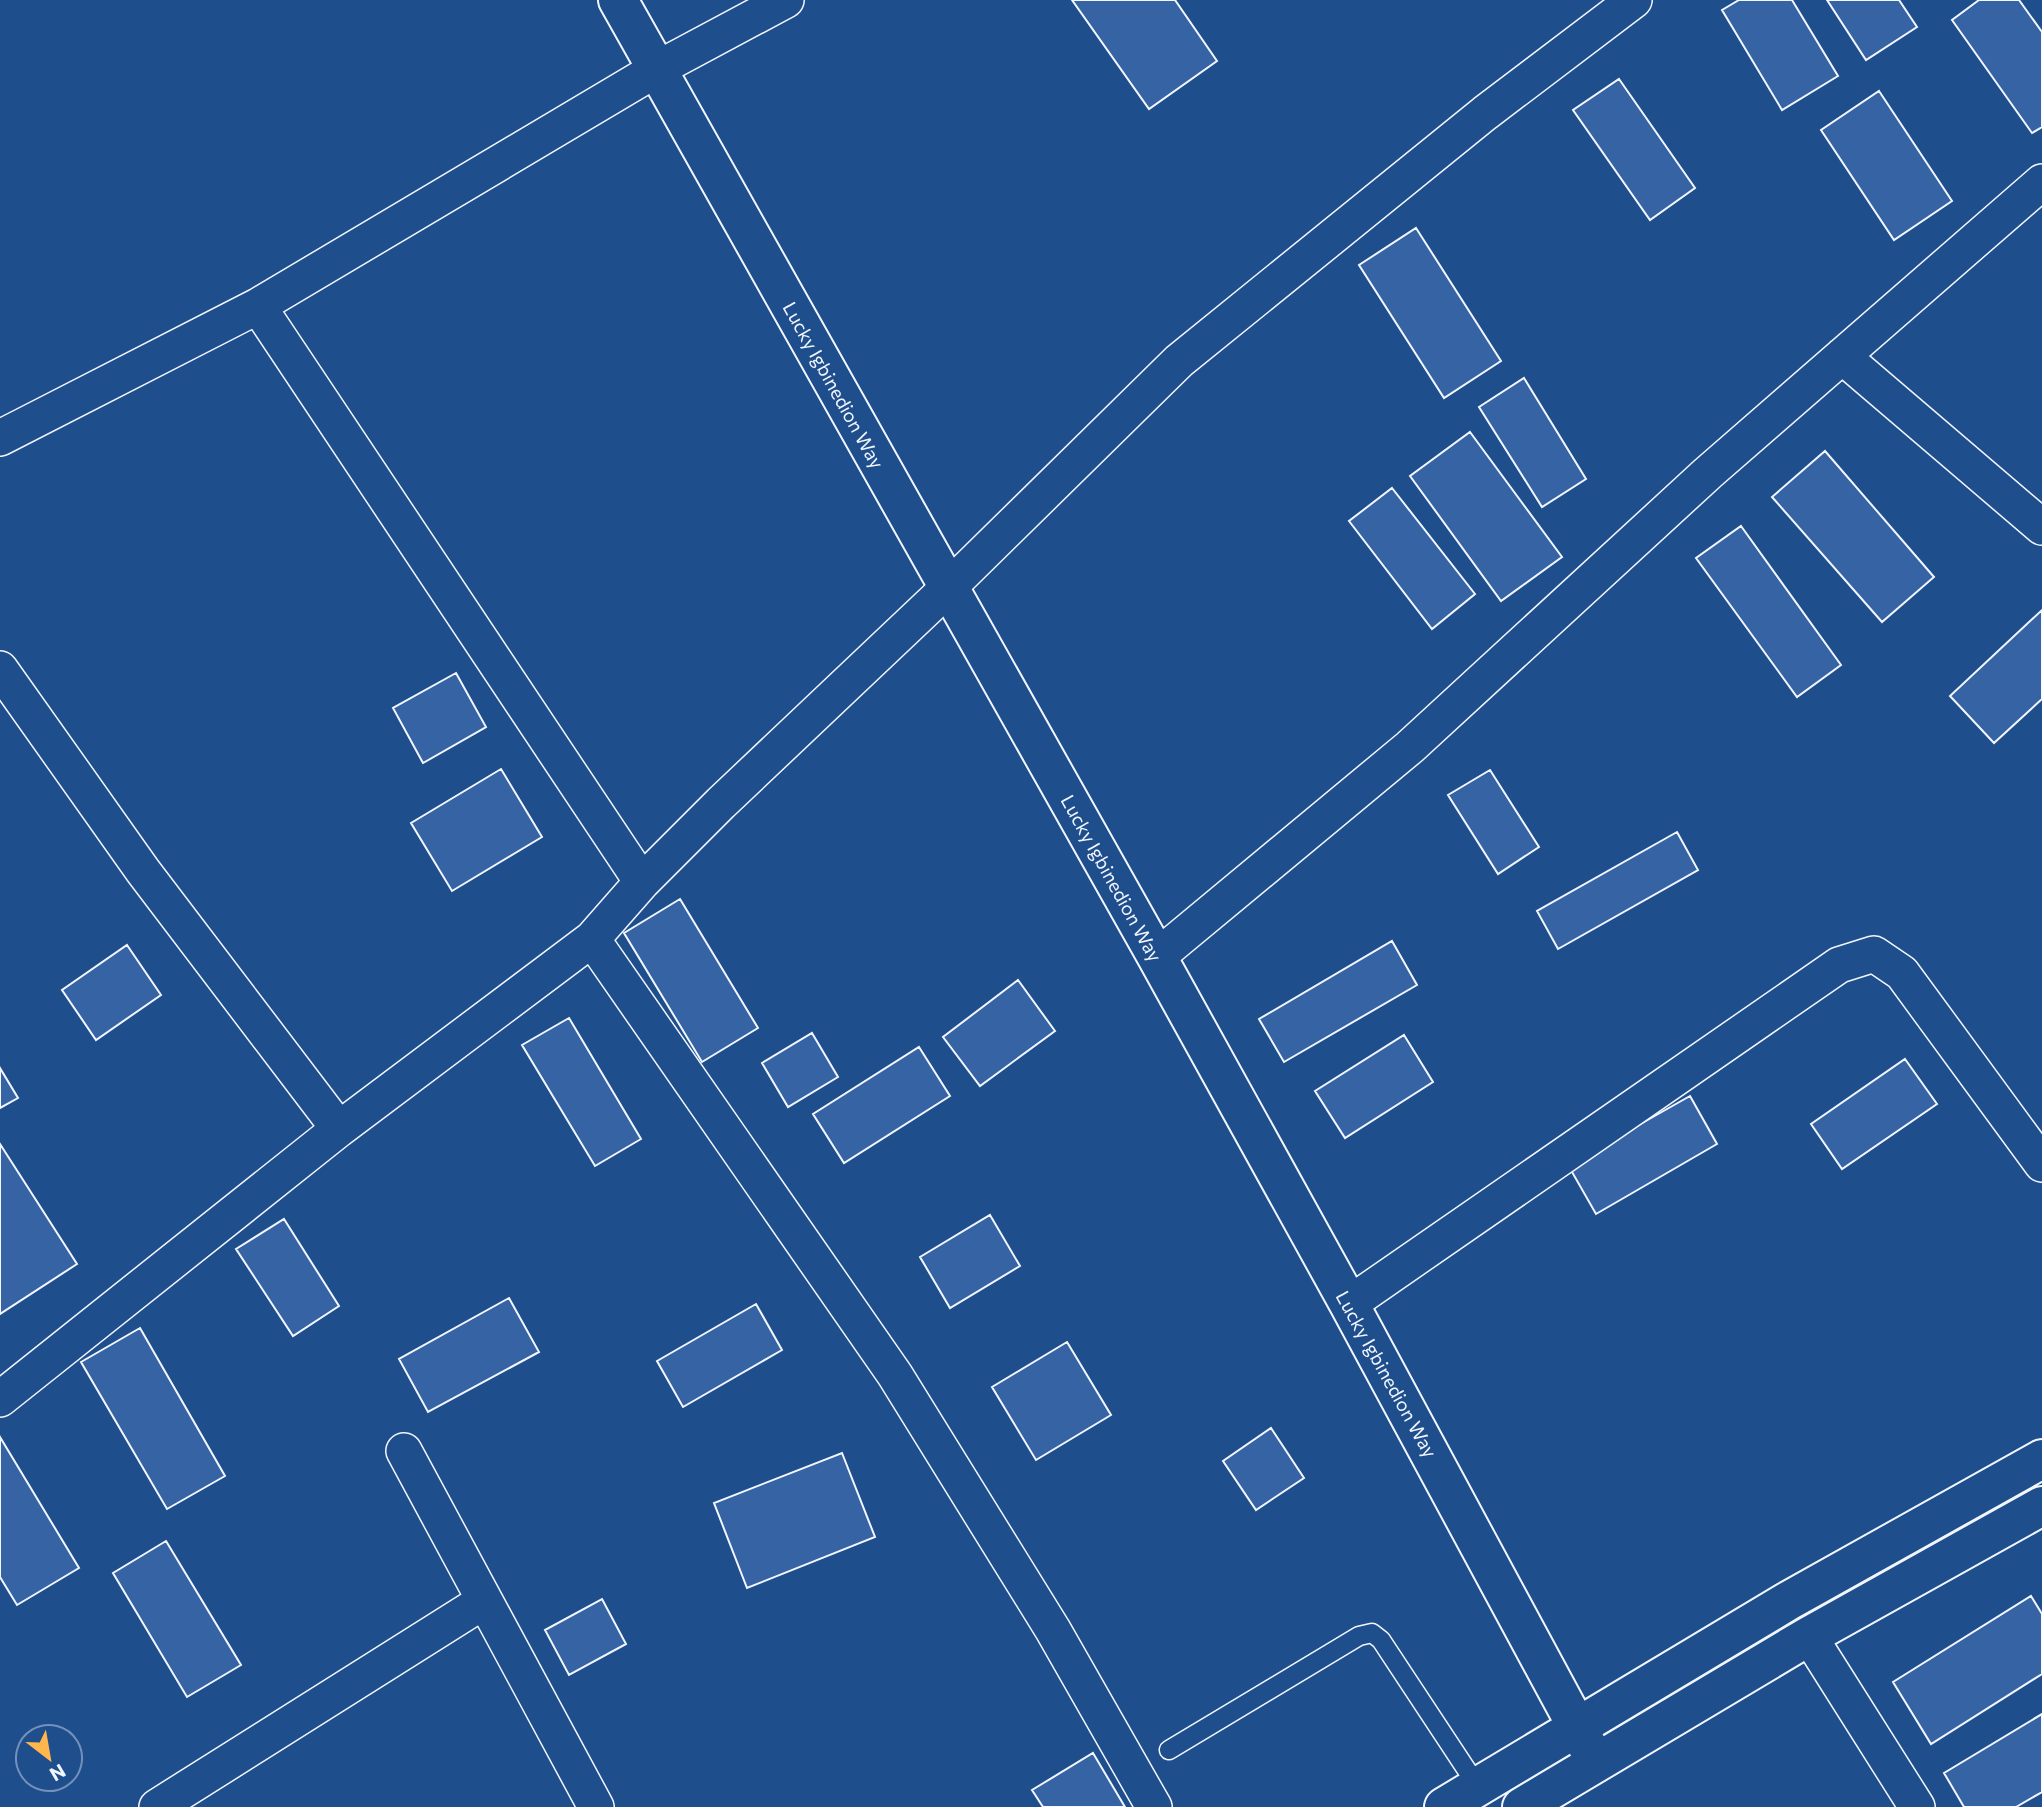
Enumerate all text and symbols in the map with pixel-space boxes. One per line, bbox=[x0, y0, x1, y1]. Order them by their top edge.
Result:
street label: Lucky Igbinedion Way bbox=[779, 298, 889, 472]
street label: Lucky Igbinedion Way bbox=[1057, 791, 1167, 965]
street label: Lucky Igbinedion Way bbox=[1332, 1287, 1442, 1461]
north arrow bbox=[14, 1723, 84, 1793]
text: N bbox=[46, 1759, 70, 1787]

